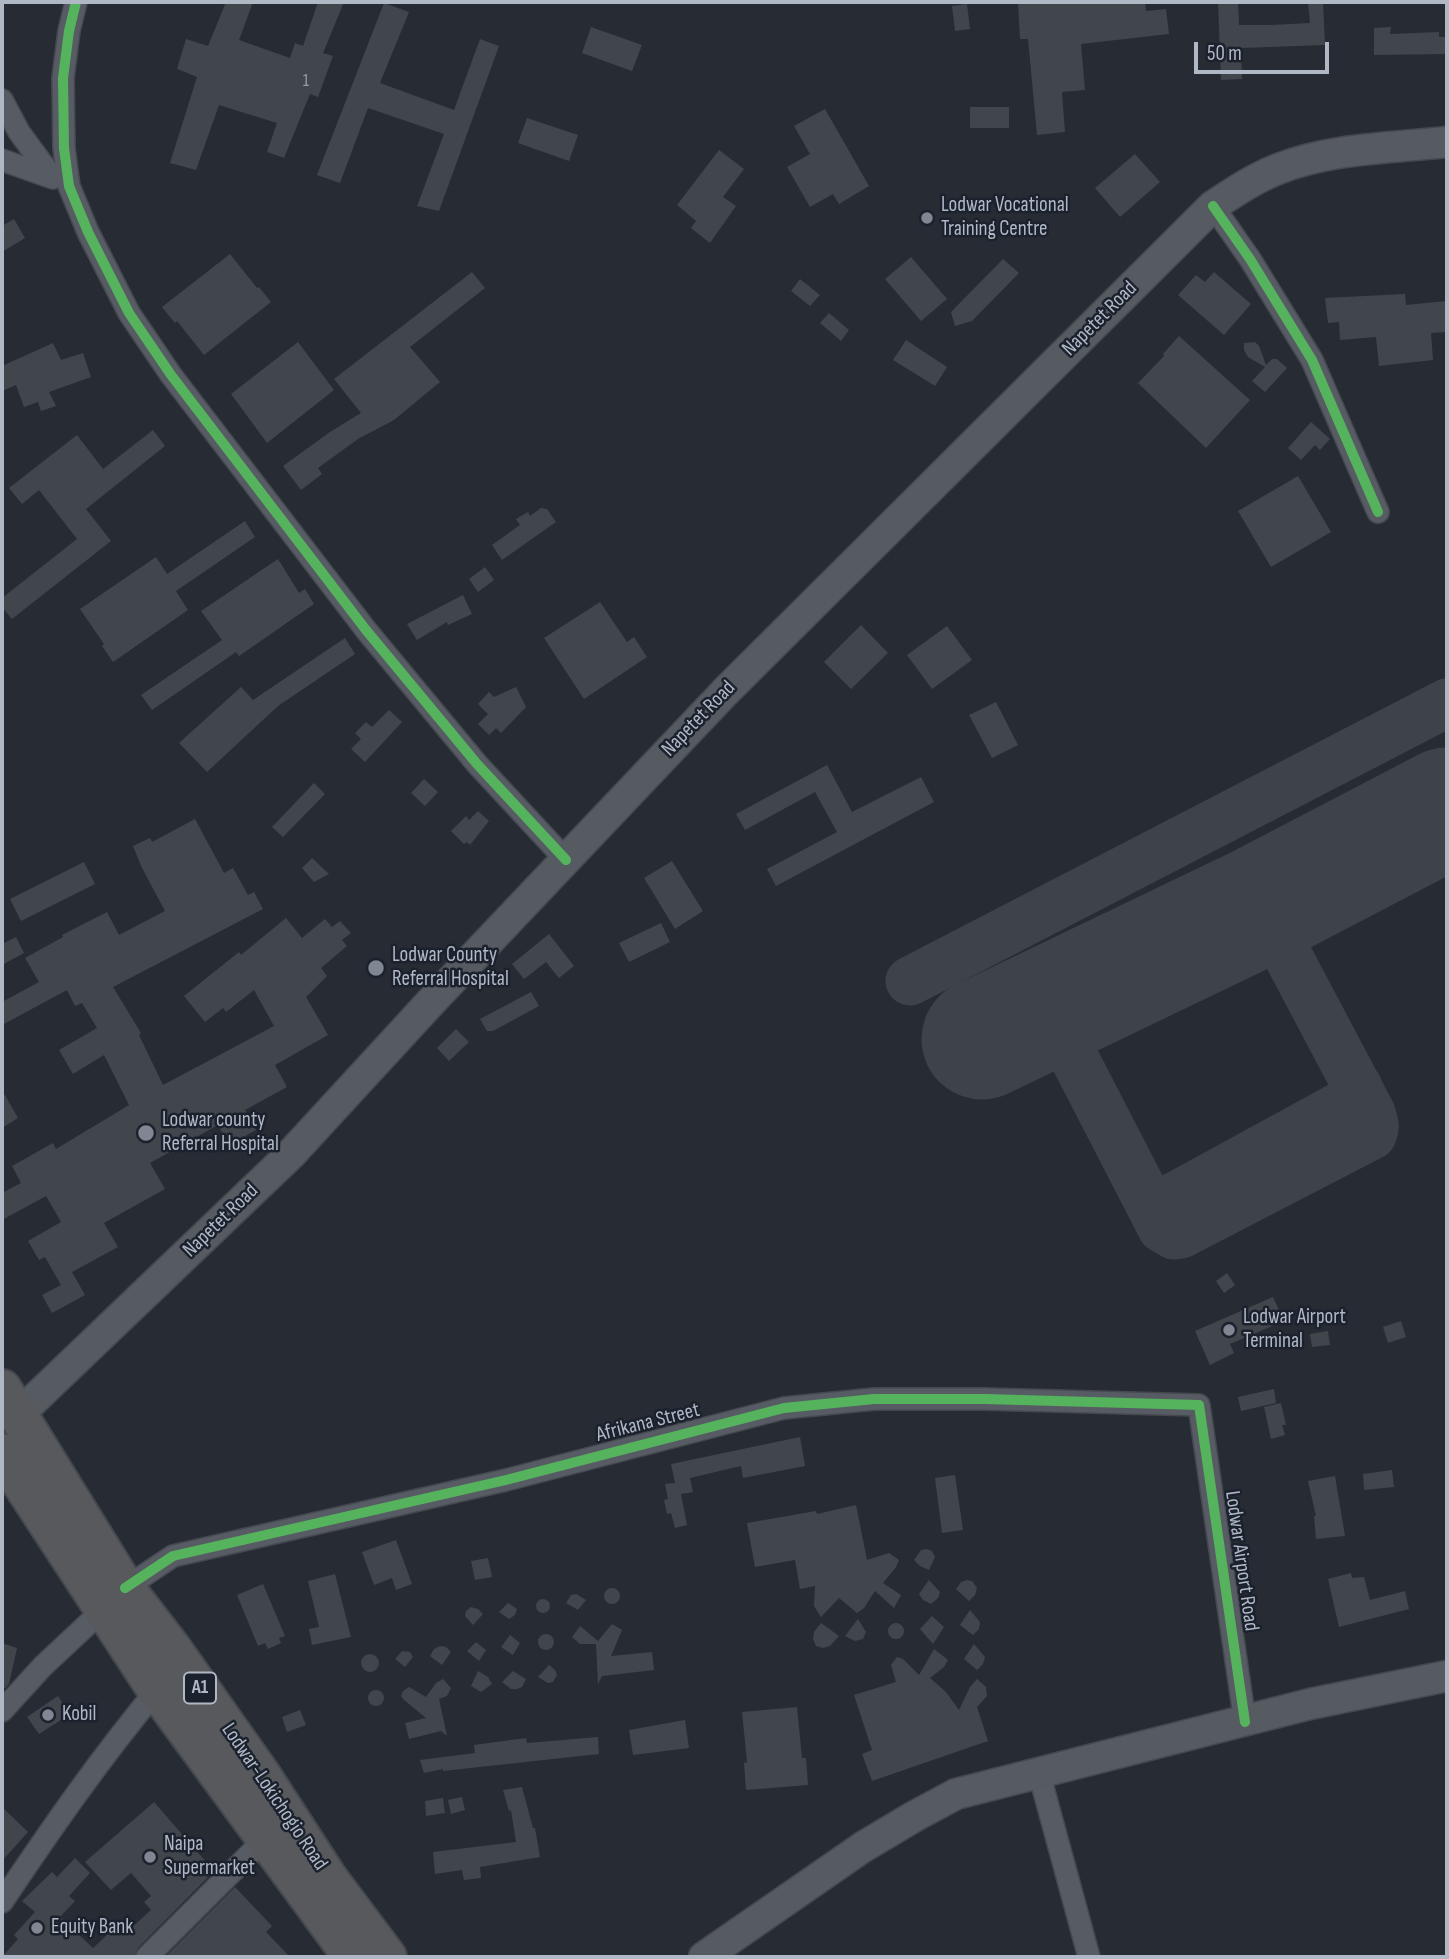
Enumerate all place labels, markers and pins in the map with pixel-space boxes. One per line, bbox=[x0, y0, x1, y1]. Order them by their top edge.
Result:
place label: Lodwar Vocational Training Centre bbox=[941, 193, 1069, 243]
marker: Lodwar Vocational Training Centre bbox=[919, 210, 935, 226]
place label: Lodwar County Referral Hospital bbox=[392, 943, 509, 993]
marker: Lodwar County Referral Hospital bbox=[366, 958, 386, 978]
place label: Lodwar county Referral Hospital bbox=[162, 1108, 279, 1158]
marker: Lodwar county Referral Hospital bbox=[136, 1123, 156, 1143]
place label: Lodwar Airport Terminal bbox=[1243, 1305, 1346, 1355]
marker: Lodwar Airport Terminal bbox=[1221, 1322, 1237, 1338]
place label: Kobil bbox=[62, 1702, 96, 1728]
marker: Kobil bbox=[40, 1707, 56, 1723]
place label: Naipa Supermarket bbox=[164, 1832, 255, 1882]
marker: Naipa Supermarket bbox=[142, 1849, 158, 1865]
place label: Equity Bank bbox=[51, 1915, 133, 1941]
marker: Equity Bank bbox=[29, 1920, 45, 1936]

